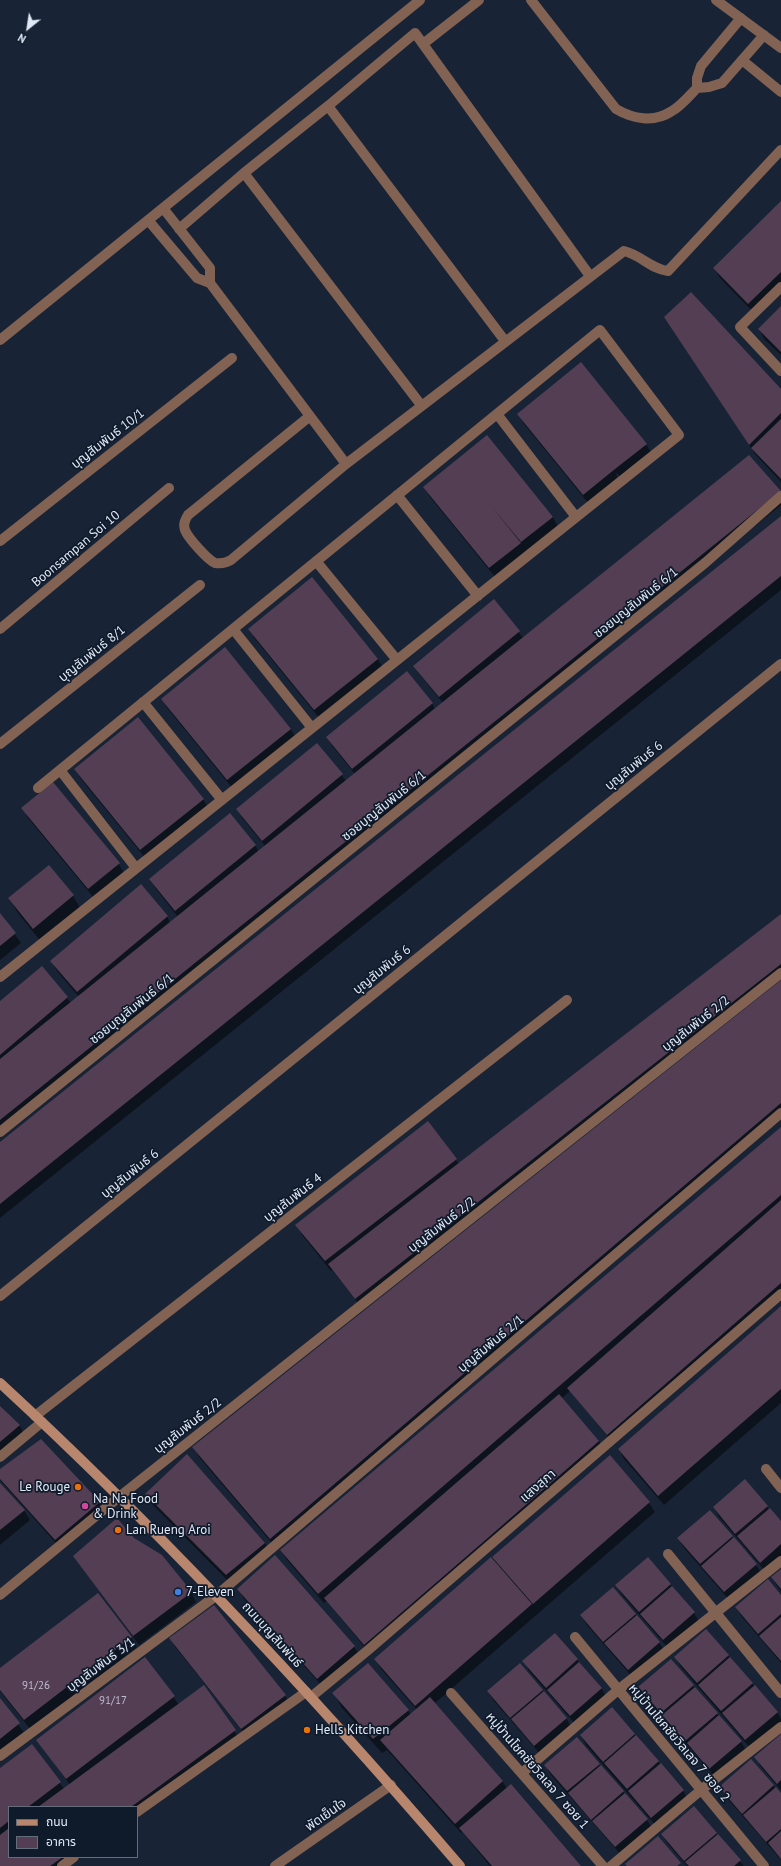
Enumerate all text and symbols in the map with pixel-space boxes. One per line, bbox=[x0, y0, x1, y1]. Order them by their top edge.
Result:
north arrow bbox=[8, 8, 48, 48]
text: N bbox=[15, 31, 29, 46]
street label: บุญสัมพันธ์ 10/1 bbox=[68, 406, 148, 472]
street label: Boonsampan Soi 10 bbox=[29, 508, 123, 590]
street label: ซอยบุญสัมพันธ์ 6/1 bbox=[591, 564, 681, 642]
street label: บุญสัมพันธ์ 8/1 bbox=[55, 622, 129, 686]
street label: บุญสัมพันธ์ 6 bbox=[602, 738, 666, 794]
street label: ซอยบุญสัมพันธ์ 6/1 bbox=[339, 767, 429, 845]
street label: บุญสัมพันธ์ 6 bbox=[350, 942, 414, 998]
street label: ซอยบุญสัมพันธ์ 6/1 bbox=[87, 970, 177, 1048]
street label: บุญสัมพันธ์ 2/2 bbox=[659, 993, 733, 1055]
street label: บุญสัมพันธ์ 6 bbox=[98, 1146, 162, 1202]
street label: บุญสัมพันธ์ 4 bbox=[261, 1170, 325, 1226]
street label: บุญสัมพันธ์ 2/2 bbox=[405, 1194, 479, 1256]
street label: บุญสัมพันธ์ 2/1 bbox=[455, 1312, 527, 1376]
street label: บุญสัมพันธ์ 2/2 bbox=[151, 1395, 225, 1457]
street label: แสงสุภา bbox=[517, 1466, 559, 1506]
place label: Le Rouge bbox=[19, 1479, 70, 1495]
marker: Le Rouge bbox=[73, 1482, 83, 1492]
place label: Na Na Food & Drink bbox=[93, 1491, 158, 1522]
marker: Na Na Food & Drink bbox=[80, 1501, 90, 1511]
place label: Lan Rueng Aroi bbox=[126, 1522, 211, 1538]
marker: Lan Rueng Aroi bbox=[113, 1525, 123, 1535]
place label: 7-Eleven bbox=[186, 1584, 234, 1600]
marker: 7-Eleven bbox=[173, 1587, 183, 1597]
street label: ถนนบุญสัมพันธ์ bbox=[238, 1599, 306, 1671]
street label: บุญสัมพันธ์ 3/1 bbox=[64, 1634, 138, 1696]
house number: 91/26 bbox=[22, 1679, 50, 1693]
street label: หมู่บ้านโชคชัยวิลเลจ 7 ซอย 2 bbox=[625, 1681, 733, 1805]
house number: 91/17 bbox=[99, 1694, 127, 1708]
street label: หมู่บ้านโชคชัยวิลเลจ 7 ซอย 1 bbox=[482, 1709, 592, 1833]
place label: Hells Kitchen bbox=[315, 1722, 389, 1738]
marker: Hells Kitchen bbox=[302, 1725, 312, 1735]
street label: พัดเย็นใจ bbox=[302, 1795, 350, 1835]
legend bbox=[8, 1806, 138, 1858]
text: ถนน bbox=[46, 1814, 68, 1829]
text: อาคาร bbox=[46, 1834, 76, 1849]

